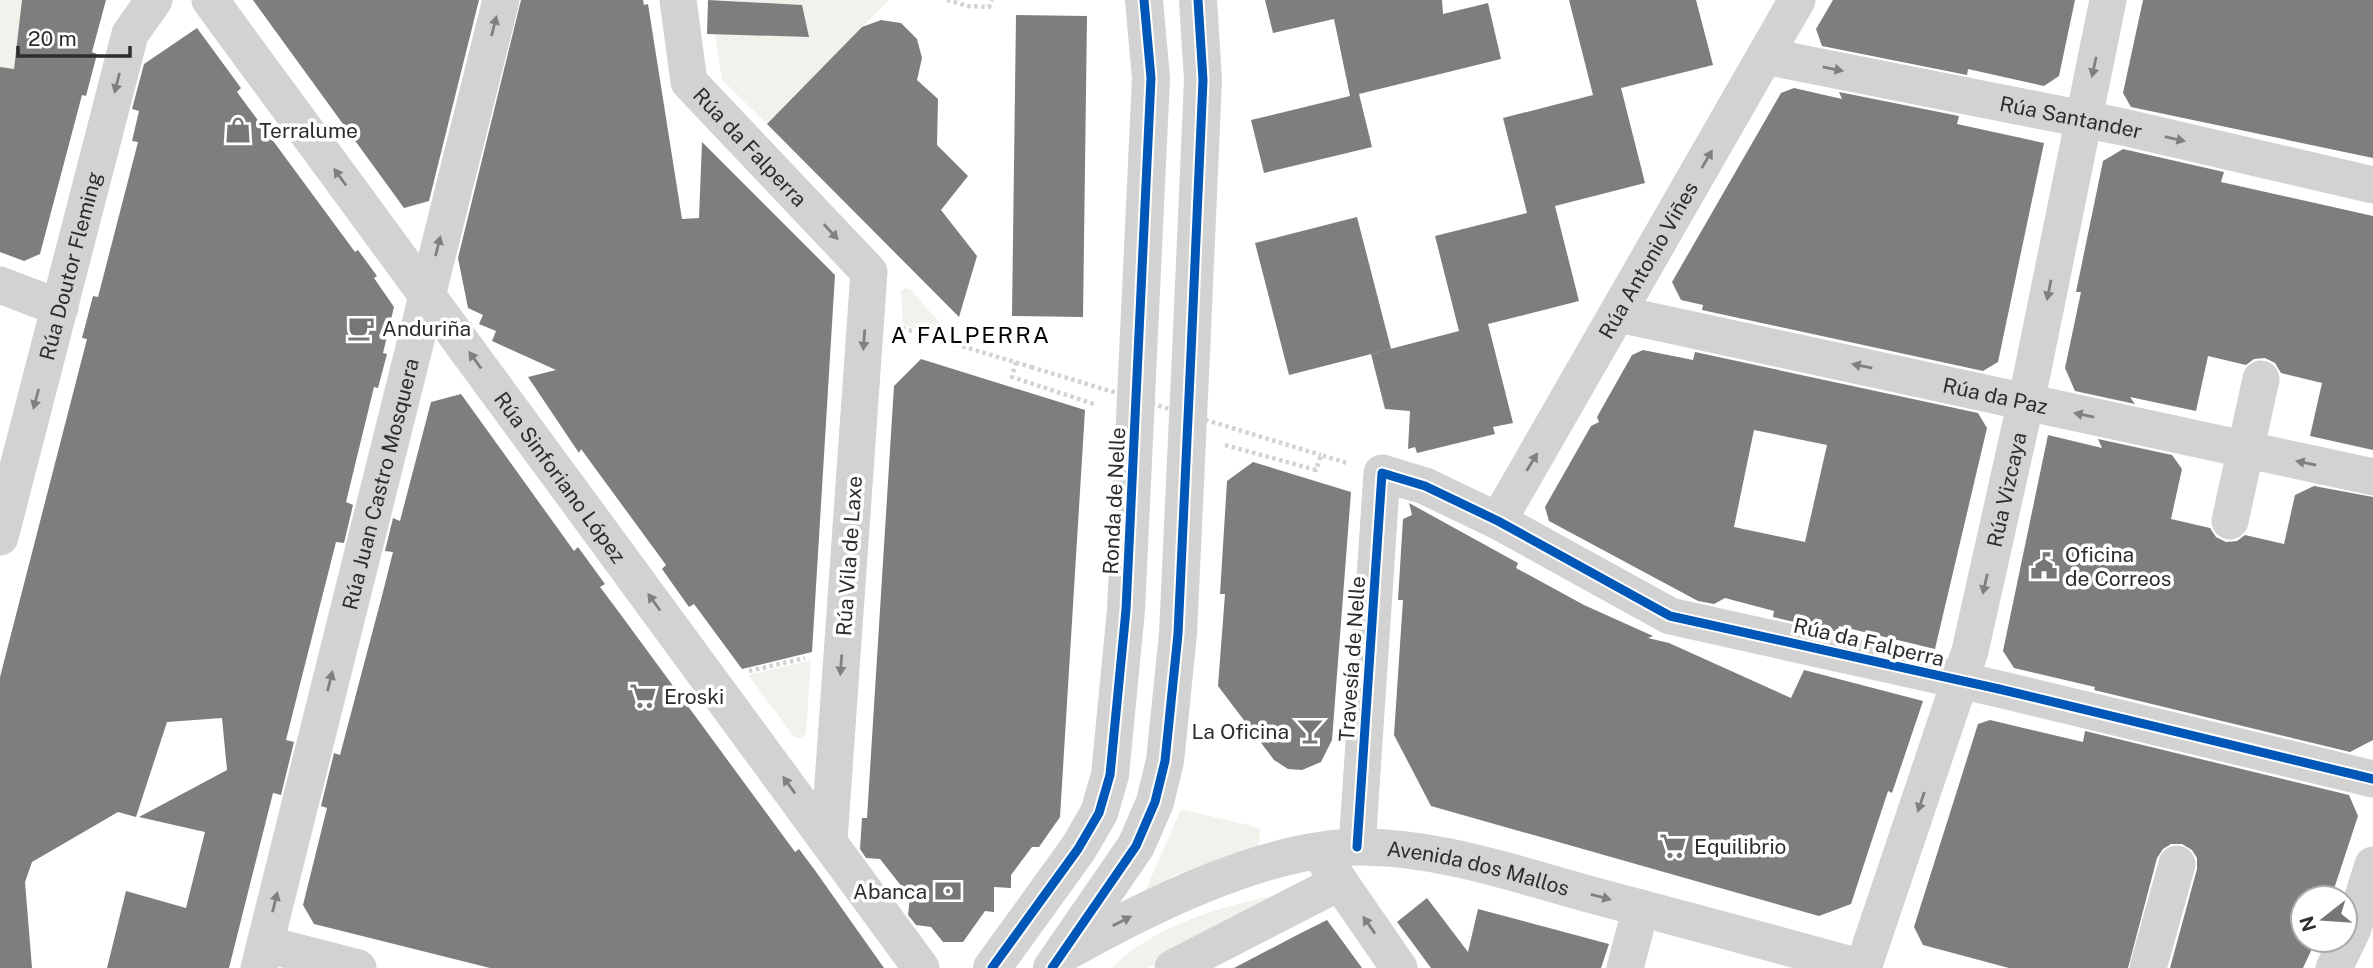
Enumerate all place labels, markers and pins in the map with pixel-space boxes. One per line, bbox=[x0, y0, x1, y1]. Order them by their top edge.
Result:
shop icon: Terralume bbox=[223, 115, 253, 145]
place label: Terralume bbox=[259, 118, 358, 143]
cafe icon: Anduriña bbox=[346, 313, 376, 343]
place label: Anduriña bbox=[382, 316, 471, 341]
place label: Oficina de Correos bbox=[2065, 542, 2171, 591]
public building icon: Oficina de Correos bbox=[2029, 551, 2059, 581]
supermarket icon: Eroski bbox=[628, 681, 658, 711]
place label: Eroski bbox=[664, 684, 724, 709]
bar icon: La Oficina bbox=[1295, 716, 1325, 746]
place label: La Oficina bbox=[1191, 719, 1289, 744]
supermarket icon: Equilibrio bbox=[1658, 831, 1688, 861]
place label: Equilibrio bbox=[1694, 834, 1786, 859]
bank icon: Abanca bbox=[933, 876, 963, 906]
place label: Abanca bbox=[853, 879, 927, 904]

